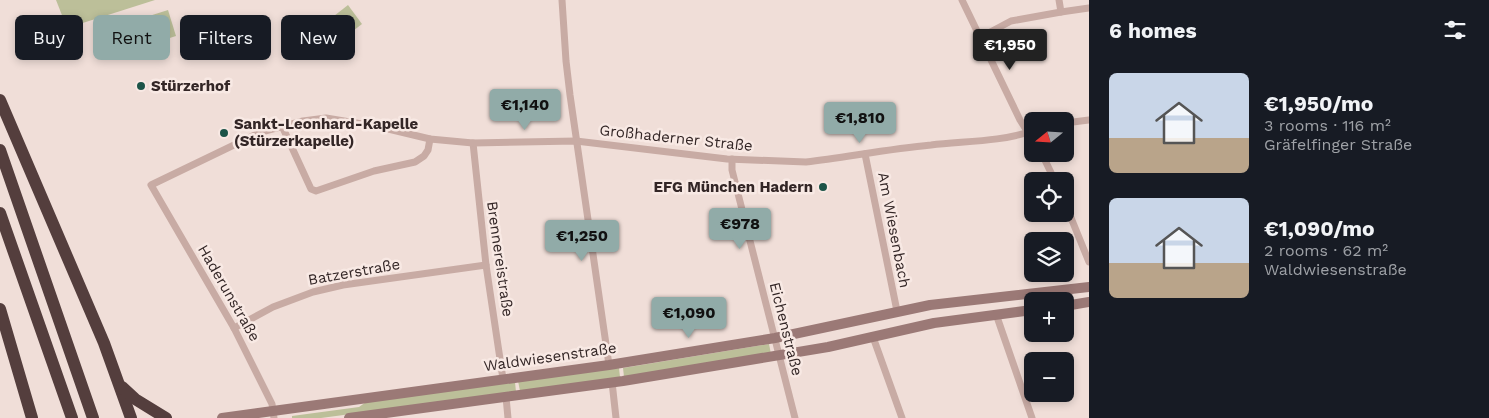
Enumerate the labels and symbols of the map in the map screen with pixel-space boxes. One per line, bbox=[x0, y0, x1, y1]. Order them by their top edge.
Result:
pin: €1,950 bbox=[969, 28, 1051, 71]
place label: Stürzerhof bbox=[151, 77, 231, 95]
marker: Stürzerhof bbox=[135, 80, 147, 92]
pin: €1,140 bbox=[484, 88, 566, 131]
pin: €1,810 bbox=[819, 102, 901, 144]
north arrow bbox=[1024, 112, 1074, 162]
place label: Sankt-Leonhard-Kapelle (Stürzerkapelle) bbox=[234, 115, 419, 150]
street label: Großhaderner Straße bbox=[598, 121, 754, 155]
marker: Sankt-Leonhard-Kapelle (Stürzerkapelle) bbox=[218, 127, 230, 139]
street label: Am Wiesenbach bbox=[874, 171, 914, 289]
place label: EFG München Hadern bbox=[653, 178, 813, 196]
marker: EFG München Hadern bbox=[817, 181, 829, 193]
street label: Brennereistraße bbox=[483, 200, 517, 318]
pin: €978 bbox=[710, 208, 770, 250]
pin: €1,250 bbox=[541, 220, 623, 262]
street label: Haderunstraße bbox=[194, 241, 264, 345]
street label: Batzerstraße bbox=[307, 255, 401, 289]
street label: Eichenstraße bbox=[766, 280, 806, 378]
pin: €1,090 bbox=[648, 296, 730, 339]
street label: Waldwiesenstraße bbox=[482, 339, 618, 375]

